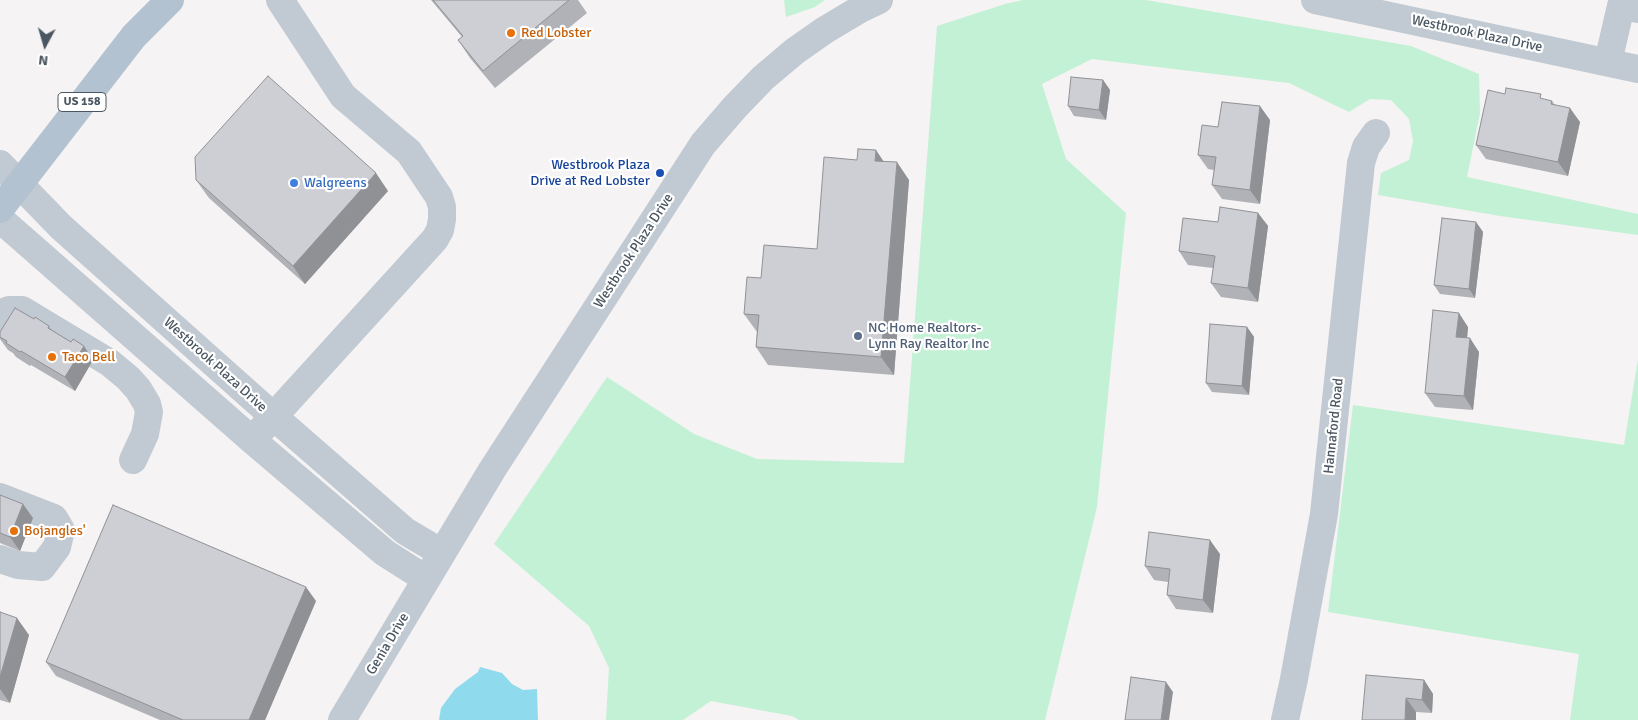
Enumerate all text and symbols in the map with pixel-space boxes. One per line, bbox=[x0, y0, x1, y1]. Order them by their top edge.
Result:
street label: Westbrook Plaza Drive bbox=[1410, 12, 1544, 56]
north arrow bbox=[20, 20, 70, 70]
place label: Red Lobster bbox=[521, 25, 591, 41]
marker: Red Lobster bbox=[505, 27, 517, 39]
text: N bbox=[38, 51, 49, 69]
road number: US 158 bbox=[58, 92, 106, 111]
place label: Westbrook Plaza Drive at Red Lobster bbox=[530, 157, 650, 190]
marker: Westbrook Plaza Drive at Red Lobster bbox=[654, 167, 666, 179]
place label: Walgreens bbox=[304, 175, 367, 191]
marker: Walgreens bbox=[288, 177, 300, 189]
street label: Westbrook Plaza Drive bbox=[591, 191, 677, 311]
street label: Westbrook Plaza Drive bbox=[160, 314, 270, 416]
place label: NC Home Realtors- Lynn Ray Realtor Inc bbox=[868, 320, 989, 352]
marker: NC Home Realtors- Lynn Ray Realtor Inc bbox=[852, 330, 864, 342]
place label: Taco Bell bbox=[62, 349, 115, 365]
marker: Taco Bell bbox=[46, 351, 58, 363]
street label: Hannaford Road bbox=[1321, 377, 1347, 475]
place label: Bojangles' bbox=[24, 523, 86, 539]
marker: Bojangles' bbox=[8, 525, 20, 537]
street label: Genia Drive bbox=[363, 610, 413, 678]

